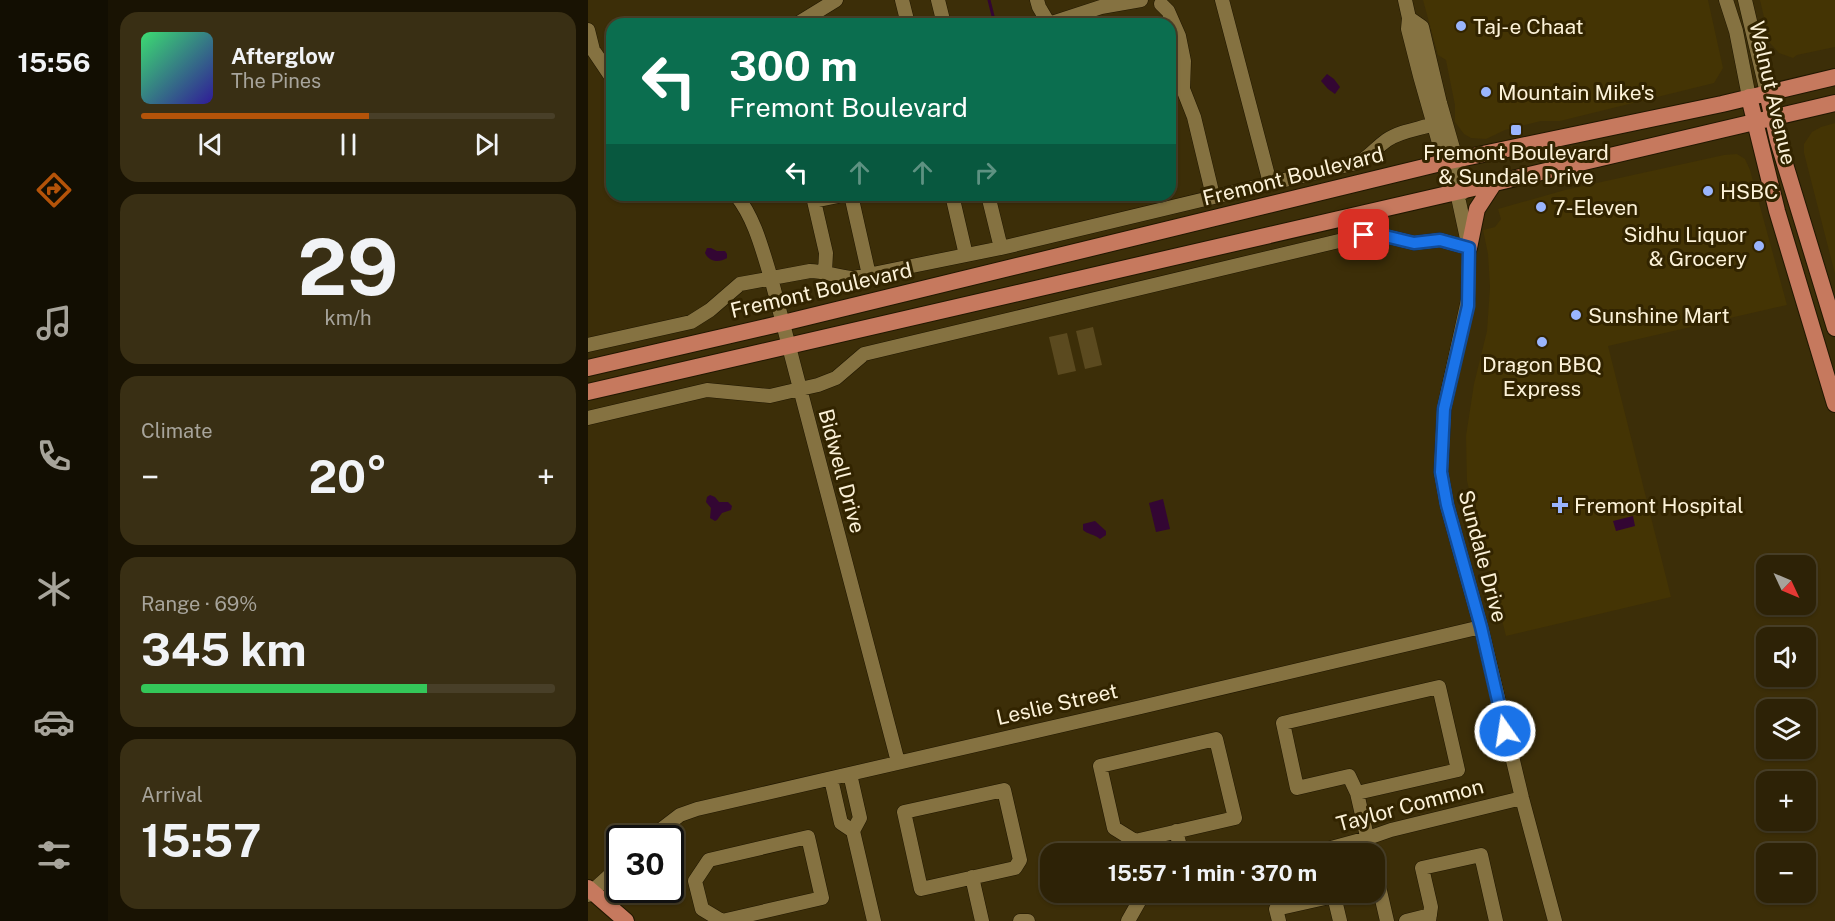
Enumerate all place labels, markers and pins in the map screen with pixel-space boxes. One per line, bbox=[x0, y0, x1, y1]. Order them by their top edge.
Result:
place label: Taj-e Chaat bbox=[1473, 14, 1584, 39]
marker: Taj-e Chaat bbox=[1454, 19, 1468, 33]
place label: Mountain Mike's bbox=[1498, 80, 1655, 105]
marker: Mountain Mike's bbox=[1479, 85, 1493, 99]
marker: Fremont Boulevard & Sundale Drive bbox=[1509, 123, 1523, 137]
place label: Fremont Boulevard & Sundale Drive bbox=[1423, 140, 1609, 189]
place label: HSBC bbox=[1720, 179, 1779, 204]
marker: HSBC bbox=[1701, 184, 1715, 198]
place label: 7-Eleven bbox=[1553, 195, 1638, 220]
marker: 7-Eleven bbox=[1534, 200, 1548, 214]
pin bbox=[1338, 209, 1389, 260]
place label: Sidhu Liquor & Grocery bbox=[1624, 222, 1747, 271]
marker: Sidhu Liquor & Grocery bbox=[1752, 239, 1766, 253]
place label: Sunshine Mart bbox=[1588, 303, 1730, 328]
marker: Sunshine Mart bbox=[1569, 308, 1583, 322]
marker: Dragon BBQ Express bbox=[1535, 335, 1549, 349]
place label: Dragon BBQ Express bbox=[1482, 352, 1602, 401]
place label: Fremont Hospital bbox=[1574, 493, 1744, 518]
marker: Fremont Hospital bbox=[1551, 496, 1569, 514]

